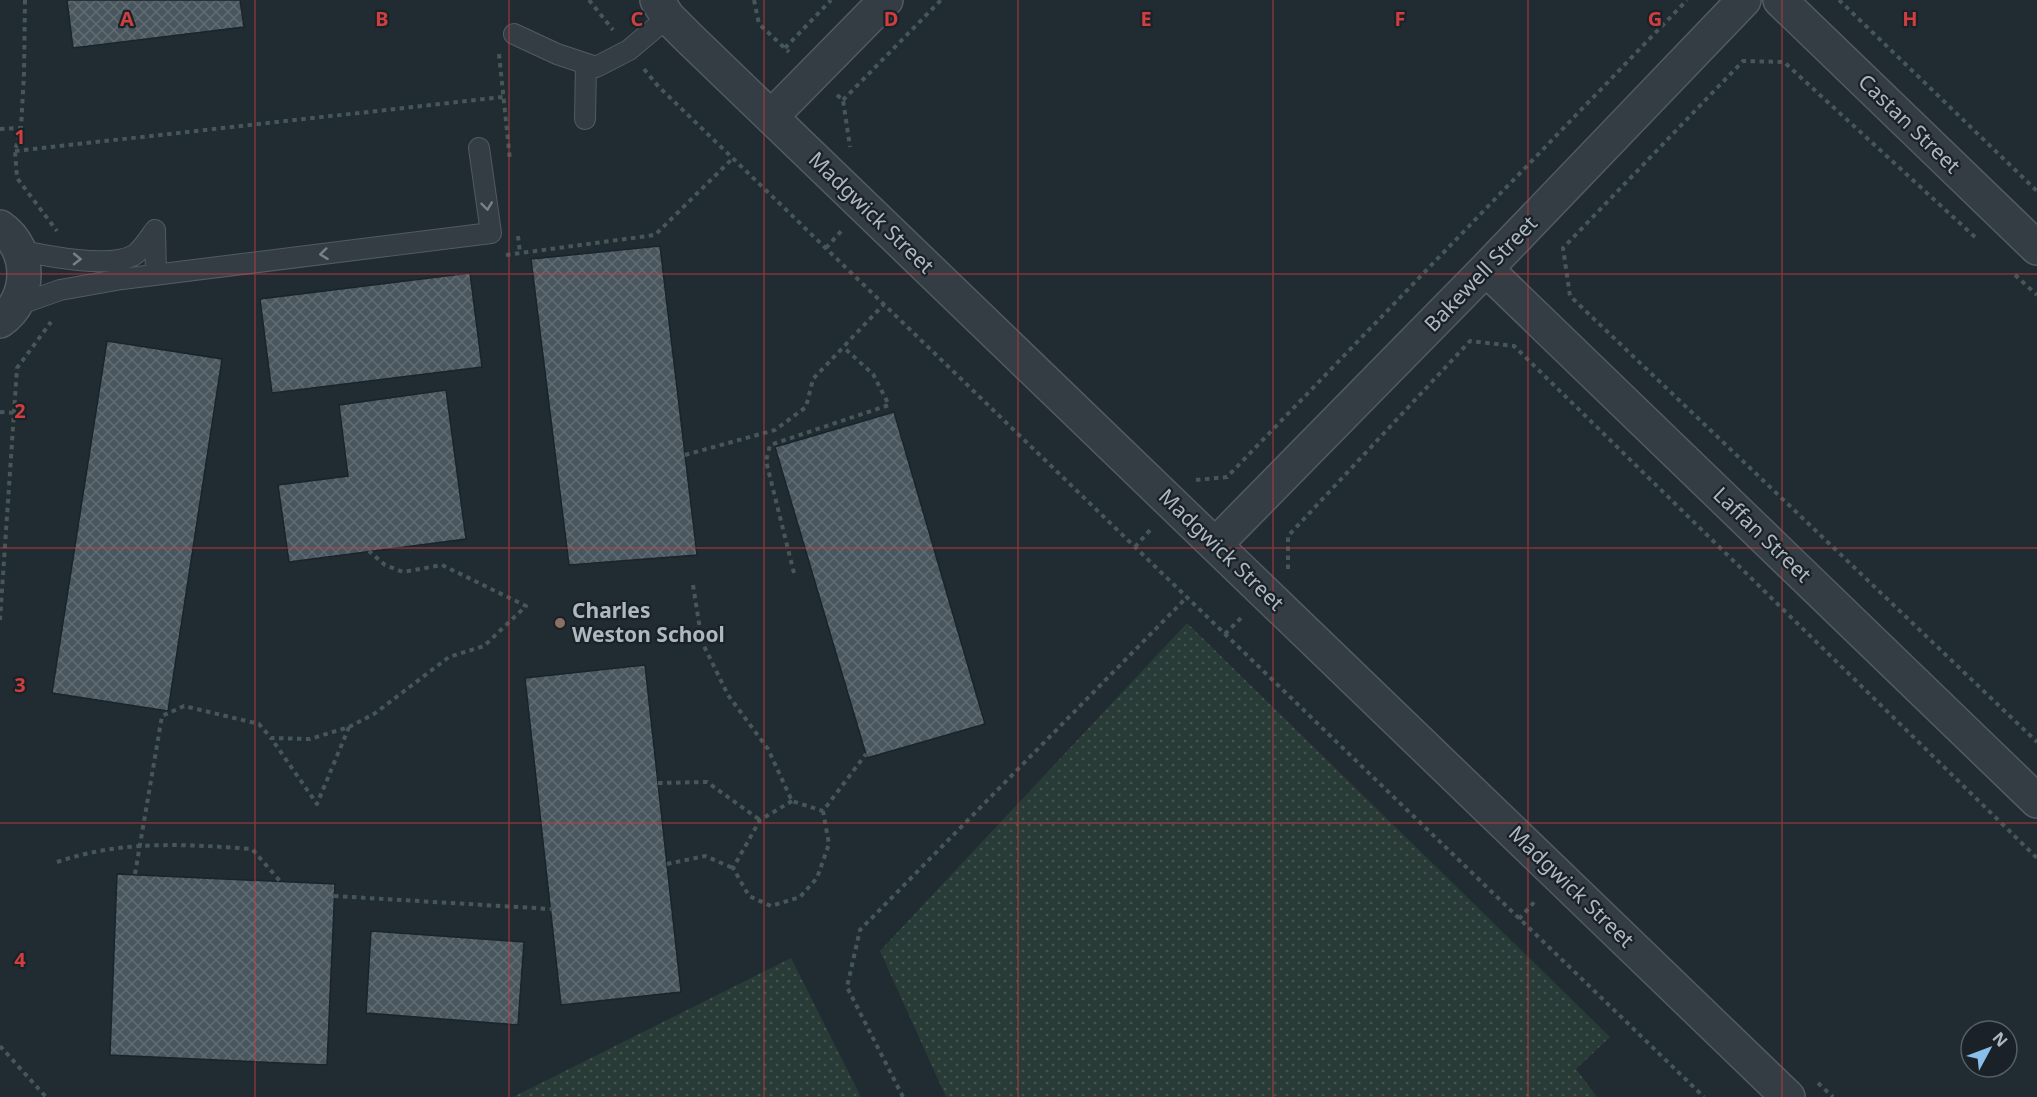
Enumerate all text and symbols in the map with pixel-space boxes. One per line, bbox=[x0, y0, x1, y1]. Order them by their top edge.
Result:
text: A bbox=[120, 5, 134, 32]
text: B bbox=[375, 5, 389, 32]
text: C bbox=[631, 5, 644, 32]
text: D bbox=[884, 5, 898, 32]
text: E bbox=[1140, 5, 1152, 32]
text: F bbox=[1395, 5, 1405, 32]
text: G bbox=[1648, 5, 1662, 32]
text: H bbox=[1902, 5, 1918, 32]
street label: Castan Street bbox=[1853, 68, 1967, 179]
text: 1 bbox=[14, 123, 26, 150]
street label: Madgwick Street bbox=[803, 145, 941, 280]
one-way arrow bbox=[480, 202, 493, 211]
street label: Bakewell Street bbox=[1418, 209, 1543, 337]
one-way arrow bbox=[319, 247, 328, 260]
one-way arrow bbox=[72, 253, 81, 266]
text: 2 bbox=[14, 397, 26, 424]
street label: Laffan Street bbox=[1708, 480, 1818, 588]
street label: Madgwick Street bbox=[1153, 482, 1291, 617]
place label: Charles Weston School bbox=[572, 596, 725, 648]
marker: Charles Weston School bbox=[553, 616, 567, 630]
text: 3 bbox=[14, 671, 26, 698]
street label: Madgwick Street bbox=[1503, 819, 1641, 954]
text: 4 bbox=[14, 946, 26, 973]
north arrow bbox=[1959, 1019, 2019, 1079]
text: N bbox=[1988, 1027, 2013, 1051]

